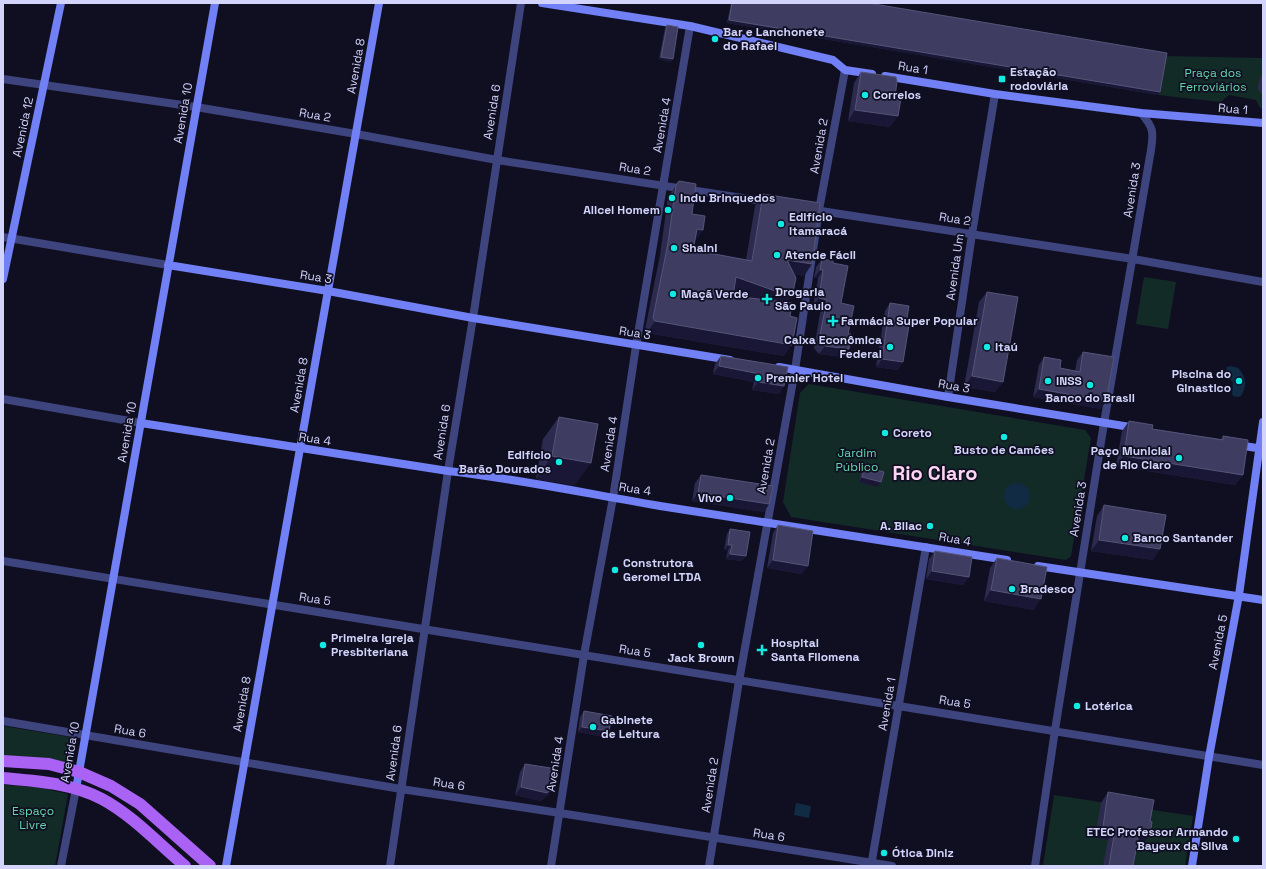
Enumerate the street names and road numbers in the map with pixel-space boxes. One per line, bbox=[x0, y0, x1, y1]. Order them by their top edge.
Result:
street label: Avenida 8 bbox=[343, 37, 369, 95]
street label: Rua 1 bbox=[897, 58, 929, 78]
street label: Avenida 10 bbox=[170, 81, 196, 145]
street label: Avenida 6 bbox=[480, 83, 504, 141]
street label: Avenida 4 bbox=[649, 95, 675, 154]
street label: Avenida 12 bbox=[9, 96, 37, 158]
street label: Rua 1 bbox=[1217, 100, 1249, 118]
street label: Rua 2 bbox=[298, 104, 332, 126]
street label: Avenida 2 bbox=[806, 117, 832, 175]
street label: Rua 2 bbox=[618, 159, 652, 179]
street label: Avenida 3 bbox=[1120, 161, 1144, 219]
street label: Rua 2 bbox=[938, 209, 972, 229]
street label: Avenida Um bbox=[942, 233, 968, 301]
street label: Rua 3 bbox=[299, 267, 333, 287]
street label: Rua 3 bbox=[618, 323, 652, 343]
street label: Avenida 8 bbox=[286, 356, 312, 414]
street label: Rua 3 bbox=[937, 375, 971, 397]
street label: Avenida 10 bbox=[114, 400, 140, 464]
street label: Avenida 6 bbox=[430, 403, 454, 461]
street label: Avenida 4 bbox=[597, 415, 621, 473]
street label: Rua 4 bbox=[298, 429, 333, 450]
street label: Avenida 2 bbox=[753, 437, 779, 495]
street label: Rua 4 bbox=[618, 479, 653, 500]
street label: Avenida 3 bbox=[1066, 480, 1090, 538]
street label: Rua 4 bbox=[938, 528, 973, 550]
street label: Rua 5 bbox=[298, 589, 332, 609]
street label: Avenida 5 bbox=[1205, 613, 1231, 671]
street label: Rua 5 bbox=[618, 641, 652, 661]
street label: Avenida 8 bbox=[229, 675, 255, 733]
street label: Avenida 1 bbox=[874, 676, 900, 732]
street label: Rua 5 bbox=[938, 692, 972, 712]
street label: Avenida 10 bbox=[57, 720, 83, 784]
street label: Rua 6 bbox=[113, 720, 147, 742]
street label: Avenida 6 bbox=[382, 724, 406, 782]
street label: Avenida 4 bbox=[543, 735, 567, 793]
street label: Avenida 2 bbox=[698, 756, 722, 814]
street label: Rua 6 bbox=[432, 774, 466, 794]
street label: Rua 6 bbox=[752, 825, 786, 845]

